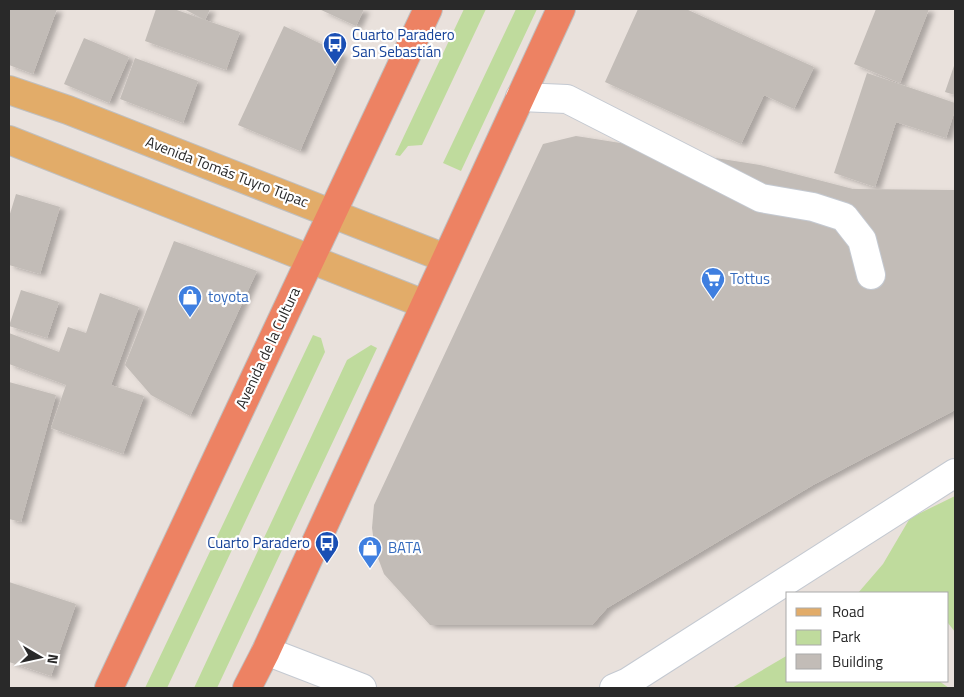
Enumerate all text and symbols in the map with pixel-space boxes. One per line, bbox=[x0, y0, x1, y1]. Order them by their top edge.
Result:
place label: Cuarto Paradero San Sebastián bbox=[352, 23, 455, 63]
bus stop icon: Cuarto Paradero San Sebastián bbox=[322, 31, 348, 65]
street label: Avenida Tomás Tuyro Túpac bbox=[142, 130, 312, 213]
supermarket icon: Tottus bbox=[700, 266, 726, 300]
place label: Tottus bbox=[730, 267, 770, 290]
street label: Avenida de la Cultura bbox=[229, 283, 306, 412]
shop icon: toyota bbox=[177, 284, 203, 318]
place label: toyota bbox=[208, 285, 249, 308]
bus stop icon: Cuarto Paradero bbox=[314, 530, 340, 564]
place label: Cuarto Paradero bbox=[207, 531, 310, 554]
shop icon: BATA bbox=[357, 535, 383, 569]
place label: BATA bbox=[388, 536, 422, 559]
legend bbox=[786, 592, 949, 682]
text: Road bbox=[832, 600, 864, 623]
text: Park bbox=[832, 625, 861, 648]
north arrow bbox=[15, 632, 65, 682]
text: Building bbox=[832, 650, 883, 673]
text: N bbox=[42, 653, 64, 666]

